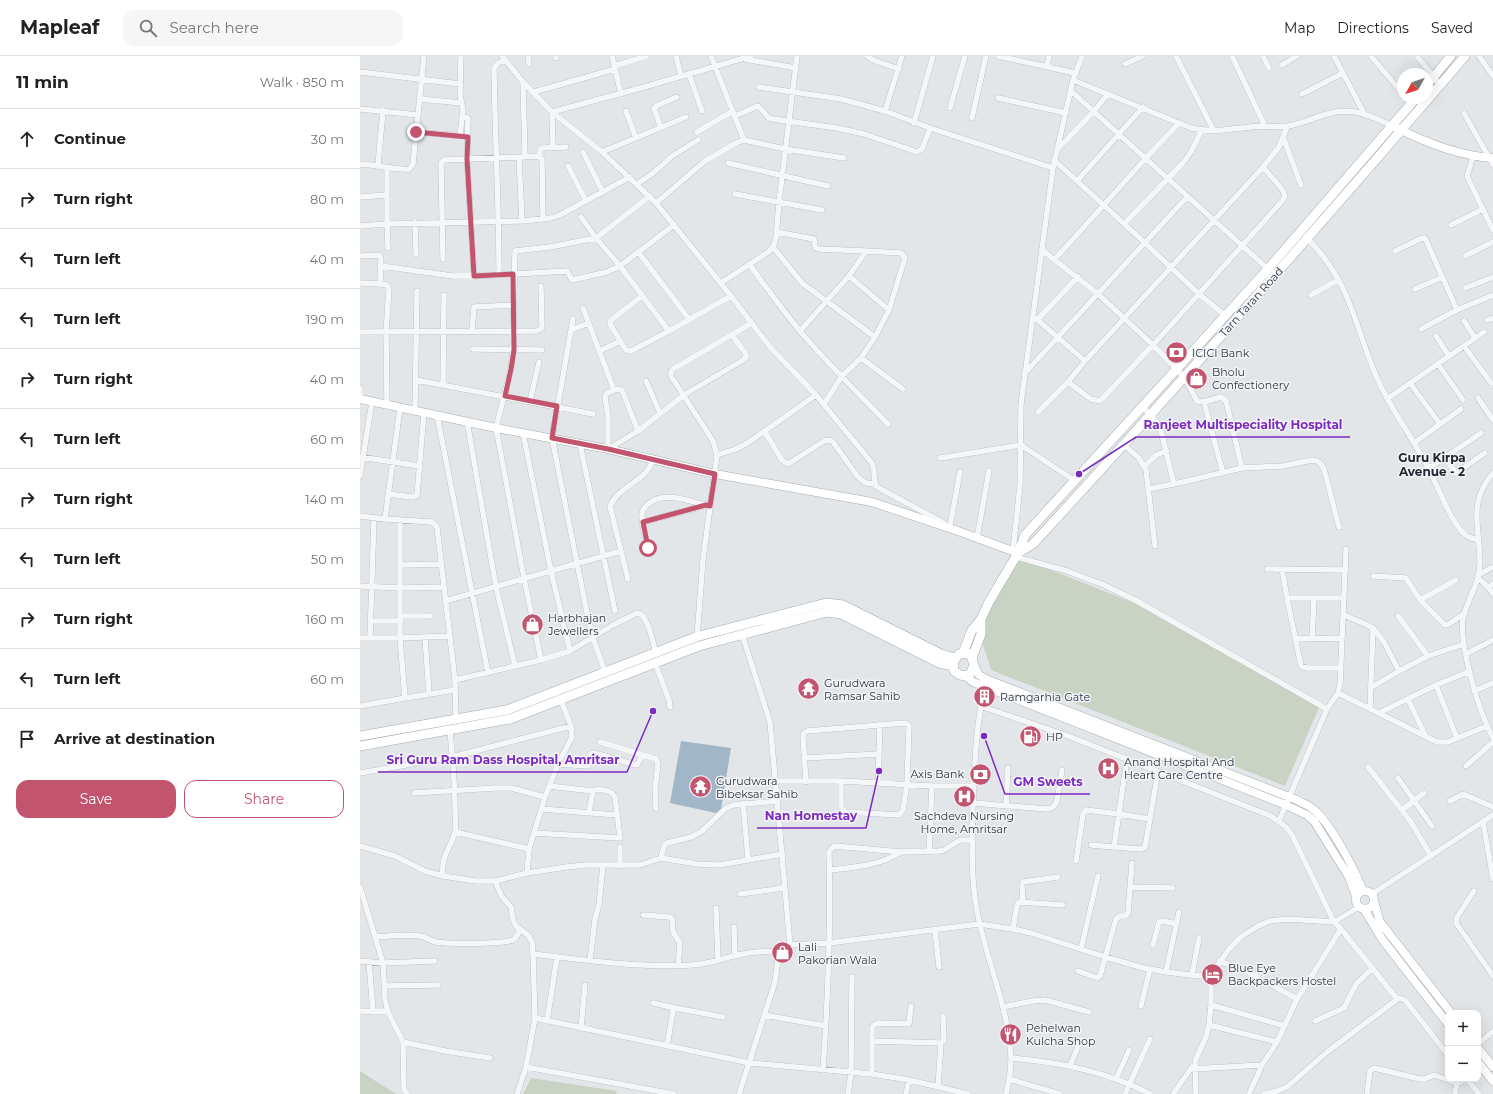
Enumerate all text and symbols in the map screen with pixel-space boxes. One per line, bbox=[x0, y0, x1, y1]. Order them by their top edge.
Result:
search box bbox=[123, 10, 403, 46]
text: Mapleaf bbox=[20, 16, 99, 39]
icon: search bbox=[137, 17, 159, 39]
text: Search here bbox=[169, 18, 259, 37]
text: Map bbox=[1284, 19, 1315, 37]
text: Directions bbox=[1337, 19, 1409, 37]
text: Saved bbox=[1431, 19, 1473, 37]
north arrow bbox=[1397, 68, 1433, 104]
text: 11 min bbox=[16, 72, 69, 92]
text: Walk · 850 m bbox=[260, 74, 344, 90]
route end bbox=[407, 123, 425, 141]
icon: ahead bbox=[16, 128, 38, 150]
text: Continue bbox=[54, 129, 126, 148]
text: 30 m bbox=[311, 131, 344, 147]
icon: right bbox=[16, 188, 38, 210]
text: Turn right bbox=[54, 189, 133, 208]
text: 80 m bbox=[310, 191, 344, 207]
icon: left bbox=[16, 248, 38, 270]
text: Turn left bbox=[54, 249, 121, 268]
text: 40 m bbox=[310, 251, 344, 267]
street label: Tarn Taran Road bbox=[1216, 264, 1286, 340]
icon: left bbox=[16, 308, 38, 330]
text: Turn left bbox=[54, 309, 121, 328]
text: 190 m bbox=[306, 311, 344, 327]
bank icon: ICICI Bank bbox=[1163, 340, 1189, 366]
place label: ICICI Bank bbox=[1192, 346, 1250, 360]
shop icon: Bholu Confectionery bbox=[1183, 365, 1209, 391]
place label: Bholu Confectionery bbox=[1212, 365, 1289, 392]
icon: right bbox=[16, 368, 38, 390]
text: Turn right bbox=[54, 369, 133, 388]
text: 40 m bbox=[310, 371, 344, 387]
callout: Ranjeet Multispeciality Hospital bbox=[1136, 413, 1350, 437]
text: Ranjeet Multispeciality Hospital bbox=[1144, 417, 1342, 432]
icon: left bbox=[16, 428, 38, 450]
text: Turn left bbox=[54, 429, 121, 448]
text: 60 m bbox=[310, 431, 344, 447]
district label: Guru Kirpa Avenue - 2 bbox=[1398, 450, 1466, 479]
icon: right bbox=[16, 488, 38, 510]
text: Turn right bbox=[54, 489, 133, 508]
text: 140 m bbox=[305, 491, 344, 507]
route start bbox=[639, 539, 657, 557]
icon: left bbox=[16, 548, 38, 570]
text: Turn left bbox=[54, 549, 121, 568]
text: 50 m bbox=[311, 551, 344, 567]
icon: right bbox=[16, 608, 38, 630]
text: Turn right bbox=[54, 609, 133, 628]
text: 160 m bbox=[306, 611, 344, 627]
shop icon: Harbhajan Jewellers bbox=[519, 611, 545, 637]
place label: Harbhajan Jewellers bbox=[547, 611, 606, 638]
icon: left bbox=[16, 668, 38, 690]
text: Turn left bbox=[54, 669, 121, 688]
text: 60 m bbox=[310, 671, 344, 687]
temple icon: Gurudwara Ramsar Sahib bbox=[796, 676, 822, 702]
place label: Gurudwara Ramsar Sahib bbox=[824, 676, 900, 703]
building icon: Ramgarhia Gate bbox=[972, 684, 998, 710]
place label: Ramgarhia Gate bbox=[1000, 690, 1090, 704]
fuel station icon: HP bbox=[1017, 724, 1043, 750]
icon: arrive bbox=[16, 728, 38, 750]
text: Arrive at destination bbox=[54, 729, 215, 748]
place label: HP bbox=[1046, 730, 1063, 744]
callout: Sri Guru Ram Dass Hospital, Amritsar bbox=[378, 748, 627, 772]
text: Sri Guru Ram Dass Hospital, Amritsar bbox=[387, 752, 619, 767]
hospital icon: Anand Hospital And Heart Care Centre bbox=[1096, 755, 1122, 781]
place label: Anand Hospital And Heart Care Centre bbox=[1124, 755, 1234, 782]
bank icon: Axis Bank bbox=[967, 761, 993, 787]
place label: Axis Bank bbox=[911, 767, 964, 781]
callout: GM Sweets bbox=[1005, 770, 1090, 794]
temple icon: Gurudwara Bibeksar Sahib bbox=[688, 774, 714, 800]
place label: Gurudwara Bibeksar Sahib bbox=[716, 774, 798, 801]
text: GM Sweets bbox=[1013, 774, 1083, 789]
button: Save bbox=[16, 780, 176, 818]
button: Share bbox=[184, 780, 344, 818]
hospital icon: Sachdeva Nursing Home, Amritsar bbox=[951, 783, 977, 809]
callout: Nan Homestay bbox=[757, 804, 866, 828]
text: Nan Homestay bbox=[765, 808, 858, 823]
place label: Sachdeva Nursing Home, Amritsar bbox=[914, 809, 1014, 836]
shop icon: Lali Pakorian Wala bbox=[769, 940, 795, 966]
place label: Lali Pakorian Wala bbox=[798, 940, 877, 967]
hotel icon: Blue Eye Backpackers Hostel bbox=[1200, 961, 1226, 987]
place label: Blue Eye Backpackers Hostel bbox=[1228, 961, 1336, 988]
map controls bbox=[1445, 1010, 1481, 1082]
button: + bbox=[1445, 1010, 1481, 1046]
restaurant icon: Pehelwan Kulcha Shop bbox=[998, 1021, 1024, 1047]
place label: Pehelwan Kulcha Shop bbox=[1026, 1021, 1095, 1048]
button: − bbox=[1445, 1046, 1481, 1082]

